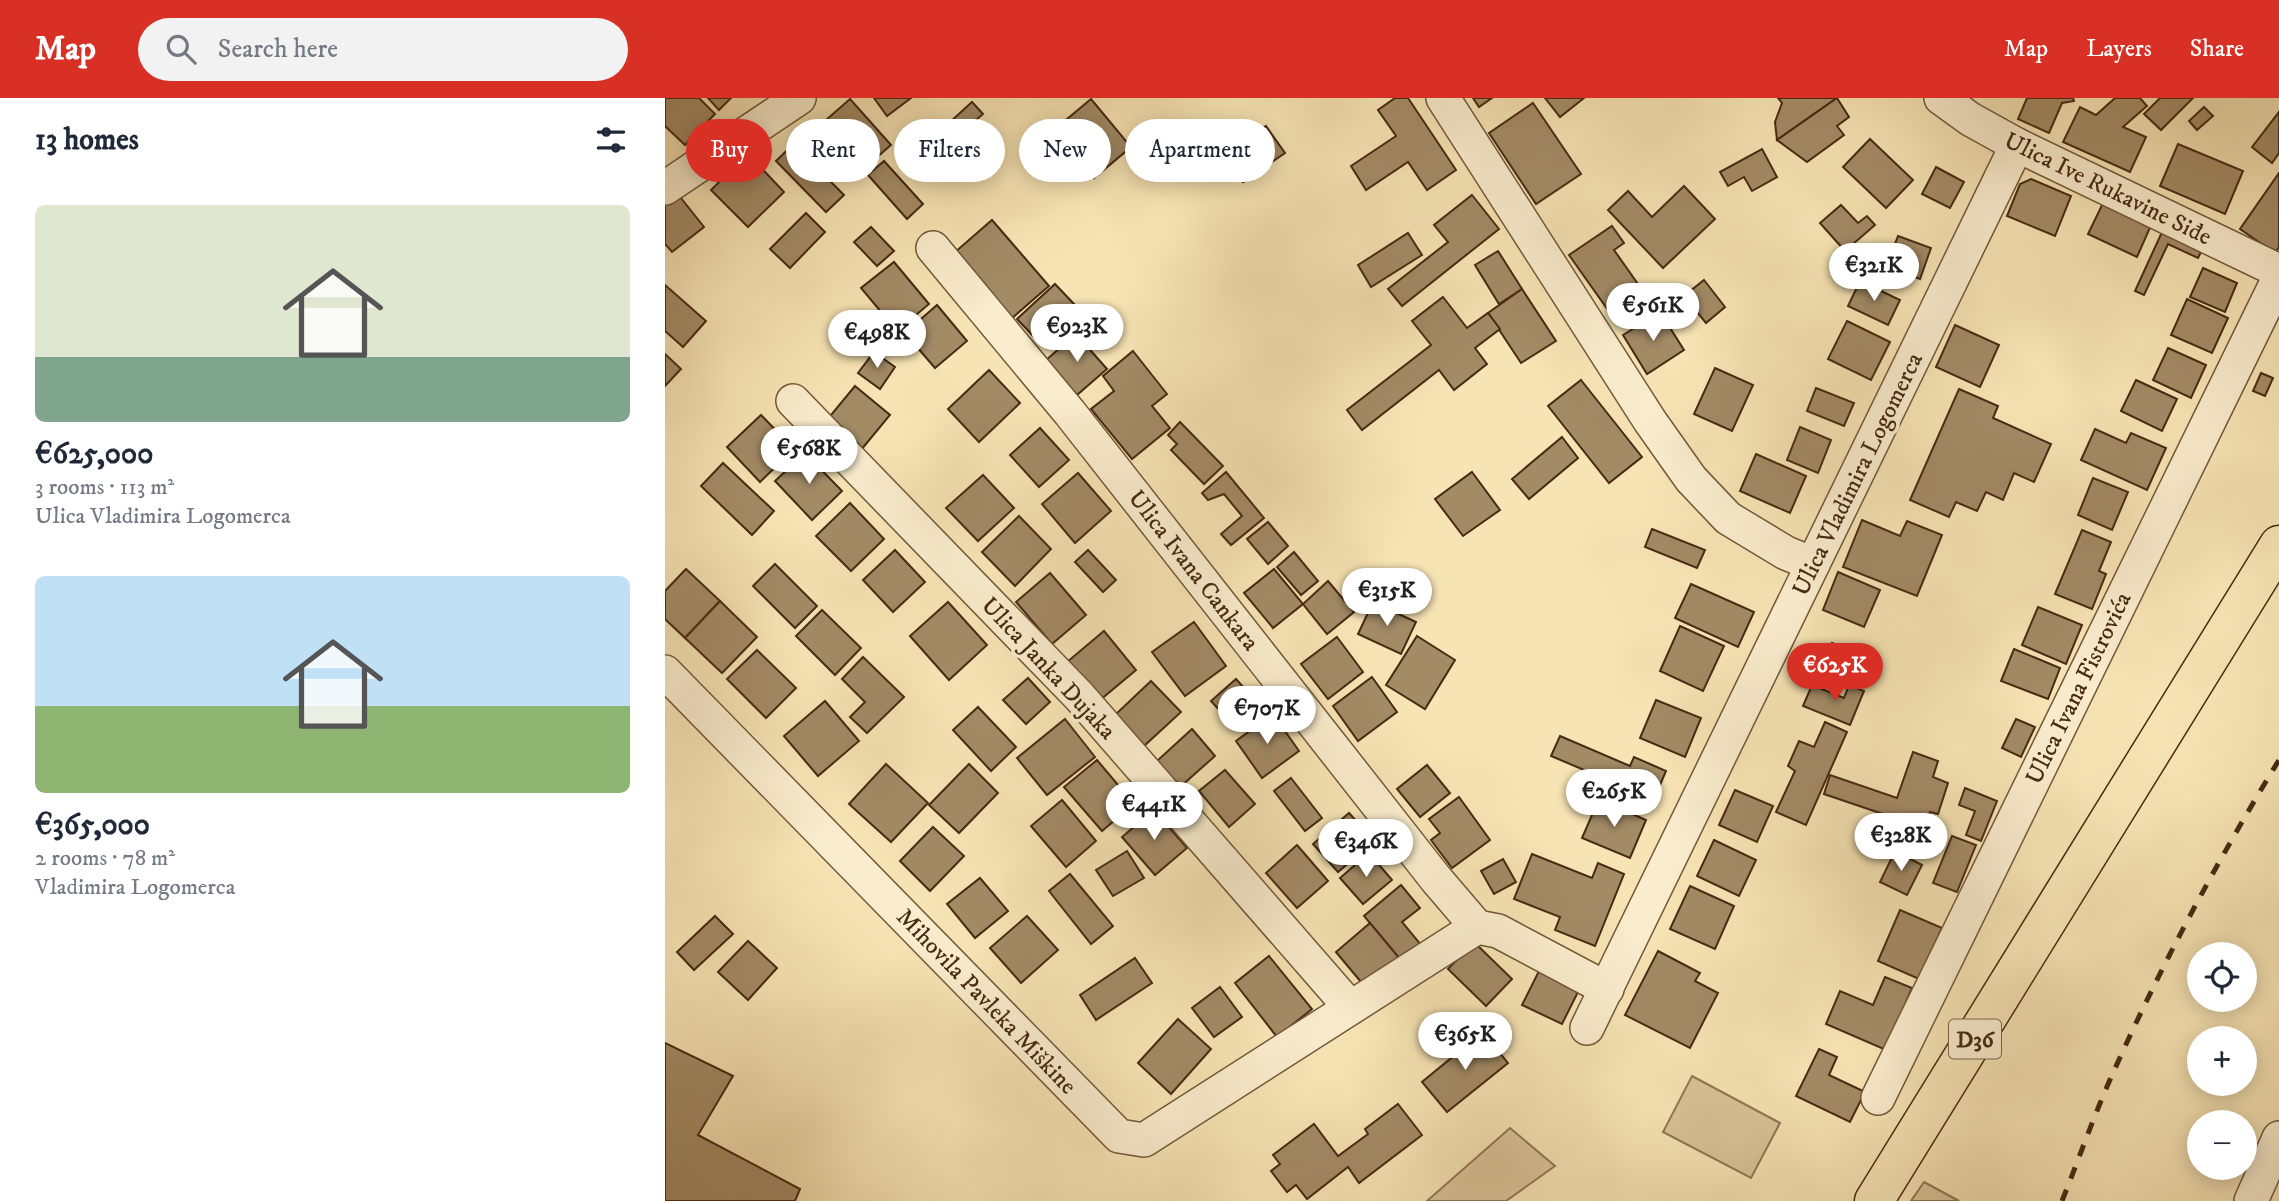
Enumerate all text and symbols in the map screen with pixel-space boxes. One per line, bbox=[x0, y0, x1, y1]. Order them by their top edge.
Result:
search box bbox=[138, 18, 628, 81]
text: Map bbox=[35, 29, 96, 70]
icon: search bbox=[162, 30, 200, 68]
text: Search here bbox=[218, 33, 338, 66]
text: Map bbox=[2004, 34, 2048, 64]
text: Layers bbox=[2086, 34, 2152, 64]
text: Share bbox=[2190, 34, 2244, 64]
chip: Buy bbox=[686, 119, 772, 182]
chip: Rent bbox=[786, 119, 880, 182]
chip: Filters bbox=[894, 119, 1005, 182]
chip: New bbox=[1019, 119, 1111, 182]
chip: Apartment bbox=[1125, 119, 1275, 182]
icon: filters bbox=[592, 121, 630, 159]
text: 13 homes bbox=[35, 122, 139, 159]
street label: Ulica Ive Rukavine Siđe bbox=[1999, 126, 2216, 252]
pin: €321K bbox=[1825, 244, 1923, 303]
icon: home bbox=[270, 250, 396, 376]
text: €321K bbox=[1845, 251, 1903, 280]
pin: €561K bbox=[1604, 284, 1702, 343]
text: €561K bbox=[1622, 291, 1684, 320]
pin: €923K bbox=[1028, 304, 1126, 364]
pin: €498K bbox=[828, 310, 926, 370]
text: €923K bbox=[1047, 312, 1108, 341]
text: €498K bbox=[844, 318, 910, 347]
street label: Ulica Vladimira Logomerca bbox=[1786, 347, 1930, 601]
pin: €568K bbox=[760, 426, 858, 486]
text: €568K bbox=[777, 434, 841, 463]
text: €625,000 bbox=[35, 436, 153, 473]
text: 3 rooms · 113 m² bbox=[35, 473, 174, 502]
street label: Ulica Ivana Cankara bbox=[1121, 484, 1266, 658]
text: Ulica Vladimira Logomerca bbox=[35, 502, 291, 531]
pin: €315K bbox=[1338, 568, 1436, 628]
text: €315K bbox=[1358, 576, 1416, 605]
street label: Ulica Ivana Fistrovića bbox=[2019, 587, 2139, 789]
street label: Ulica Janka Dujaka bbox=[974, 591, 1123, 747]
icon: home bbox=[270, 621, 396, 747]
pin: €625K bbox=[1786, 644, 1884, 703]
text: €625K bbox=[1803, 651, 1867, 680]
pin: €707K bbox=[1218, 686, 1316, 746]
text: €707K bbox=[1234, 694, 1300, 723]
pin: €265K bbox=[1565, 770, 1663, 829]
text: €265K bbox=[1582, 777, 1646, 806]
pin: €441K bbox=[1105, 782, 1203, 842]
text: €441K bbox=[1122, 790, 1186, 819]
text: €365,000 bbox=[35, 807, 150, 844]
pin: €328K bbox=[1852, 814, 1950, 873]
pin: €346K bbox=[1317, 820, 1415, 879]
text: €328K bbox=[1870, 821, 1932, 850]
text: €346K bbox=[1334, 827, 1398, 856]
text: 2 rooms · 78 m² bbox=[35, 844, 175, 873]
text: Vladimira Logomerca bbox=[35, 873, 236, 902]
street label: Mihovila Pavleka Miškine bbox=[890, 903, 1083, 1101]
map controls bbox=[2187, 942, 2257, 1180]
button: locate bbox=[2187, 942, 2257, 1012]
pin: €365K bbox=[1416, 1012, 1514, 1072]
text: €365K bbox=[1434, 1020, 1496, 1049]
road number: D36 bbox=[1949, 1020, 2001, 1058]
button: + bbox=[2187, 1026, 2257, 1096]
button: − bbox=[2187, 1110, 2257, 1180]

